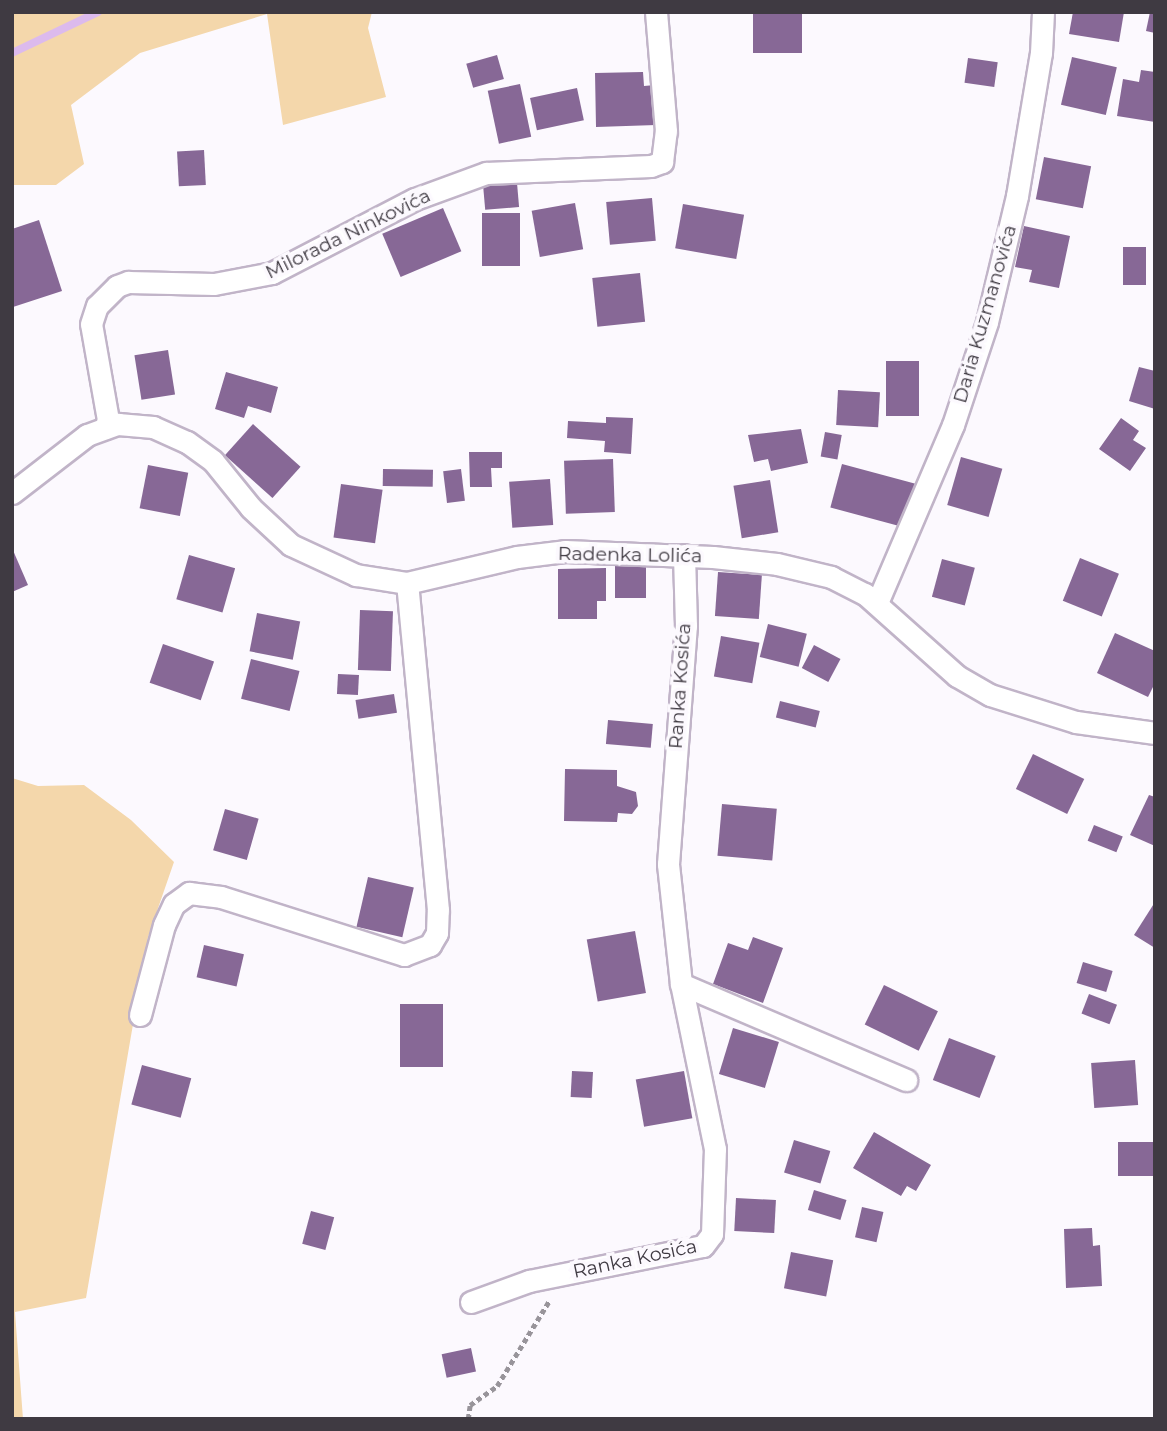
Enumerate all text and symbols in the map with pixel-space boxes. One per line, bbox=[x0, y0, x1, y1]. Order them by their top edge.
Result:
street label: Milorada Ninkovića bbox=[262, 184, 434, 284]
street label: Daria Kuzmanovića bbox=[949, 222, 1021, 406]
street label: Radenka Lolića bbox=[558, 542, 702, 568]
street label: Ranka Kosića bbox=[664, 622, 696, 750]
street label: Ranka Kosića bbox=[571, 1235, 699, 1283]

